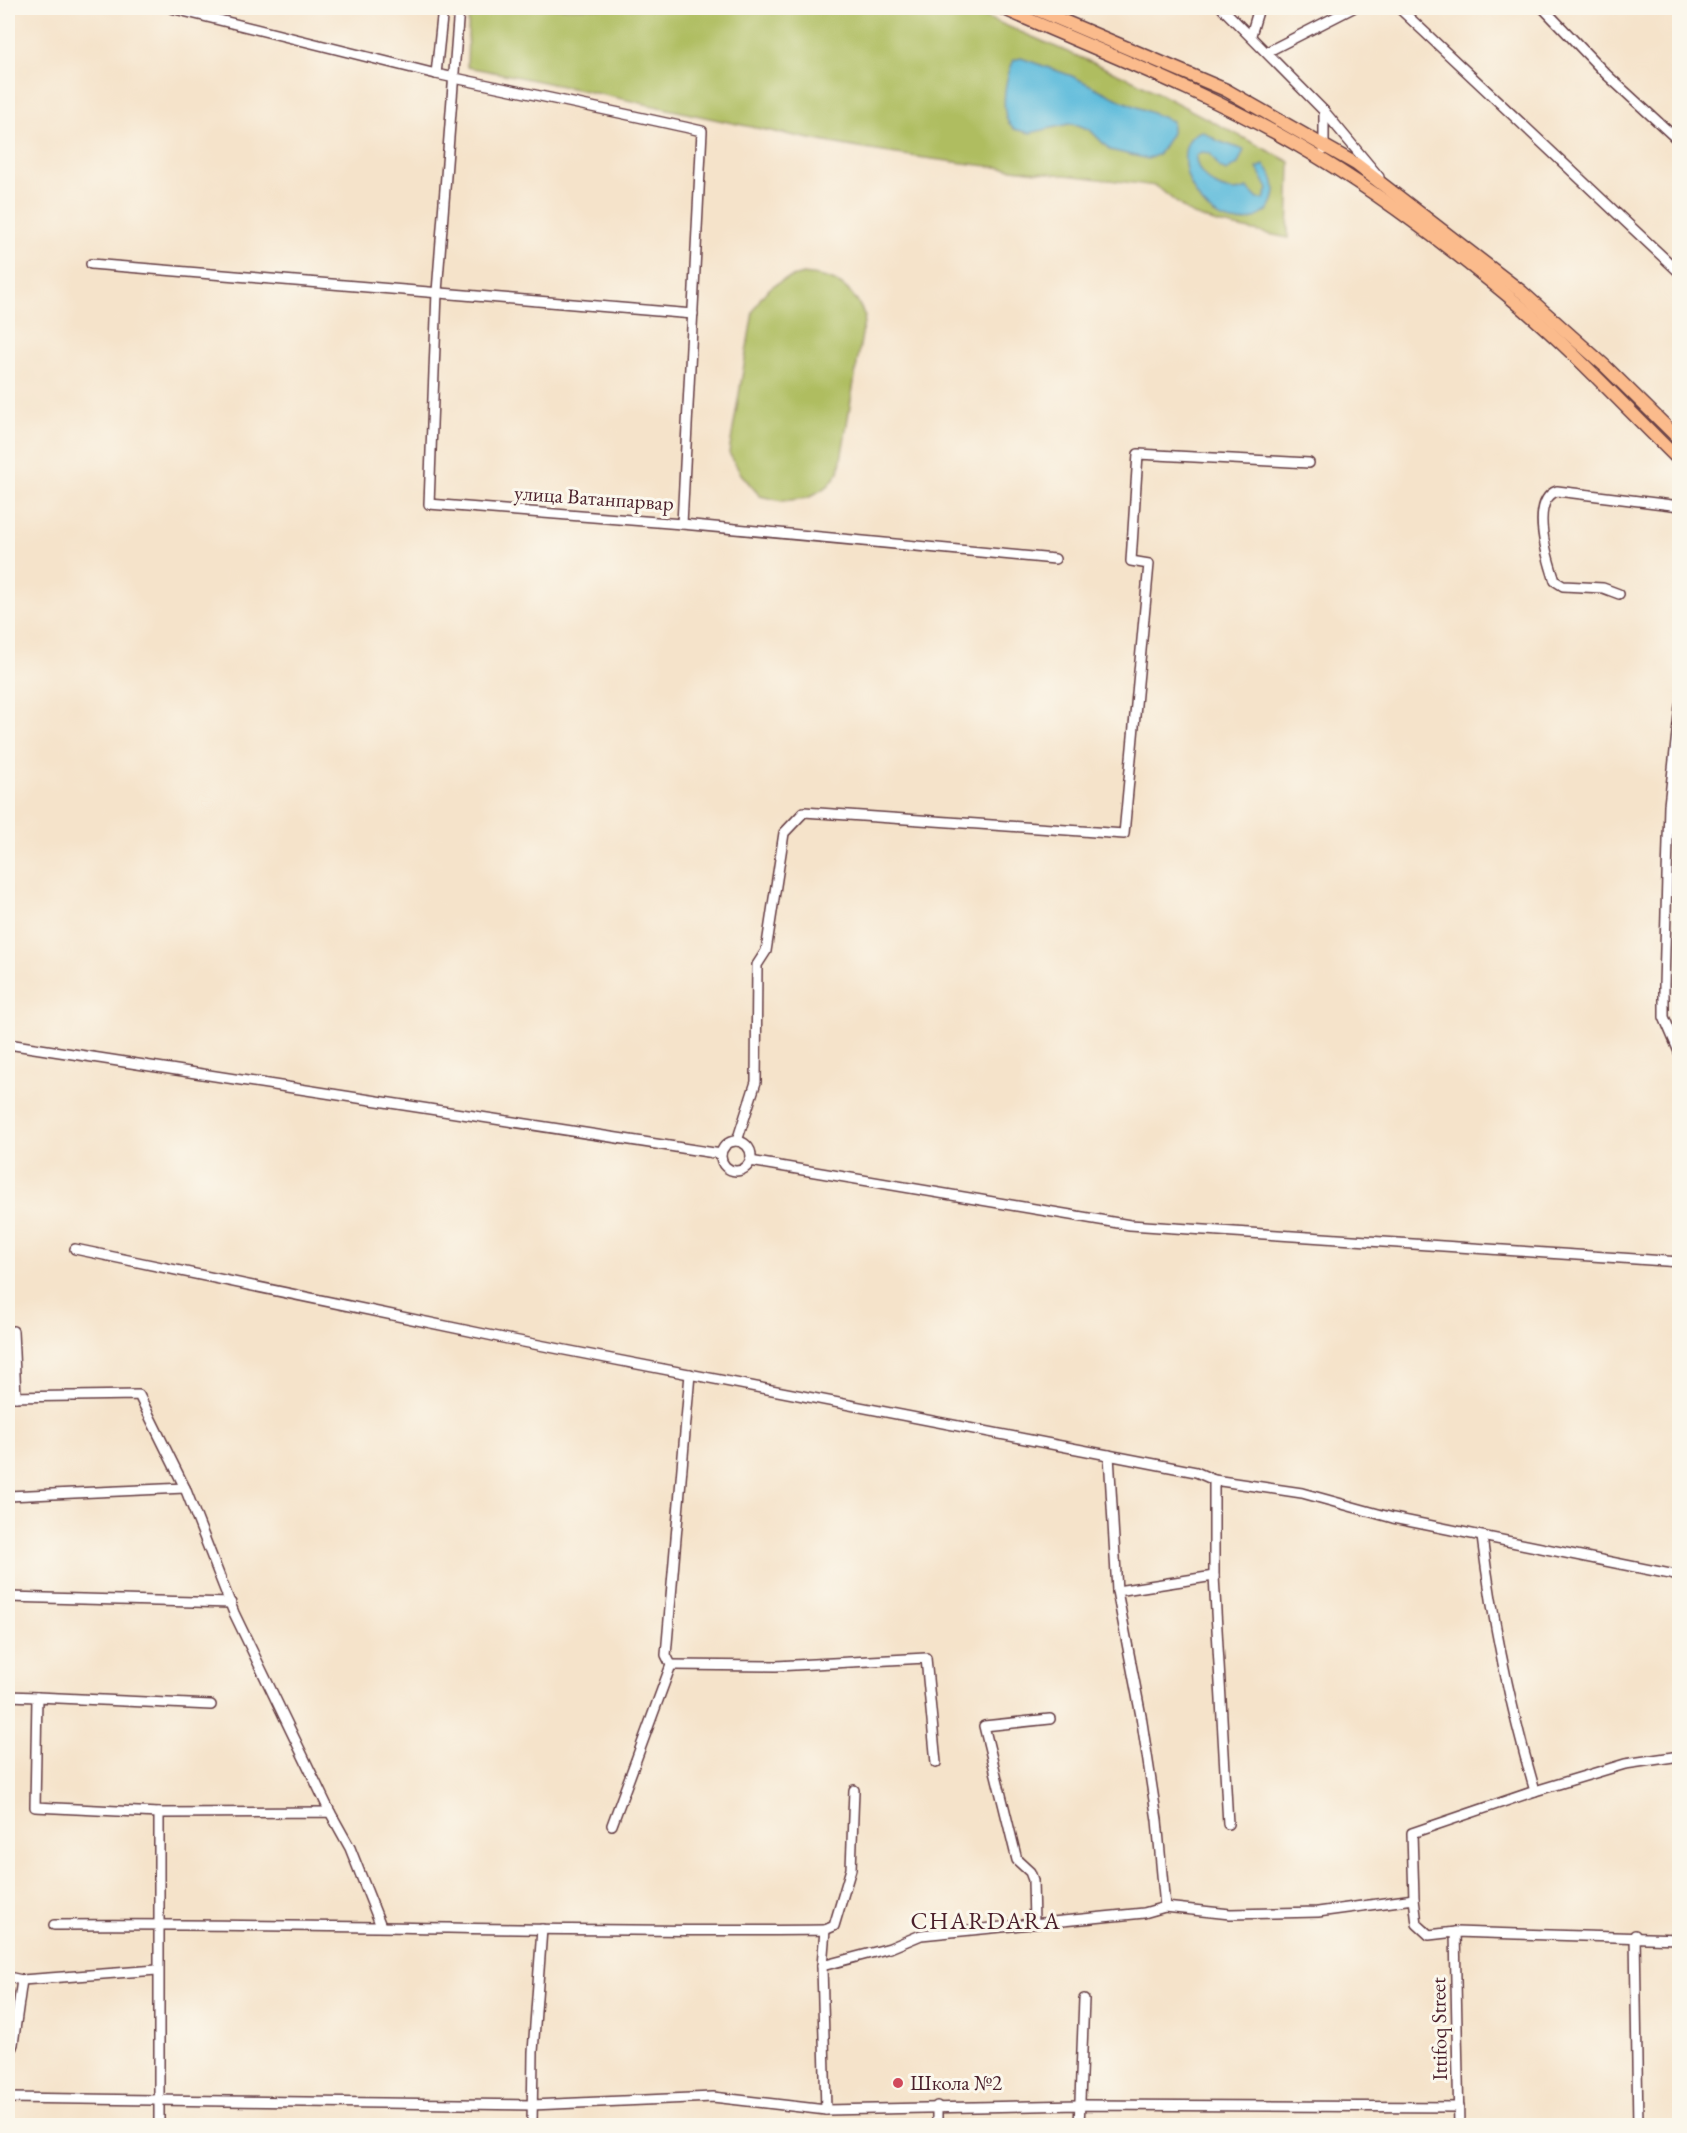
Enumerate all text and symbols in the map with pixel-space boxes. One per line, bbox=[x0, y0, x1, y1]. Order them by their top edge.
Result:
street label: улица Ватанпарвар bbox=[513, 478, 675, 517]
district label: CHARDARA bbox=[911, 1905, 1061, 1936]
street label: Ittifoq Street bbox=[1424, 1977, 1453, 2081]
place label: Школа №2 bbox=[910, 2069, 1002, 2096]
marker: Школа №2 bbox=[891, 2076, 905, 2090]

